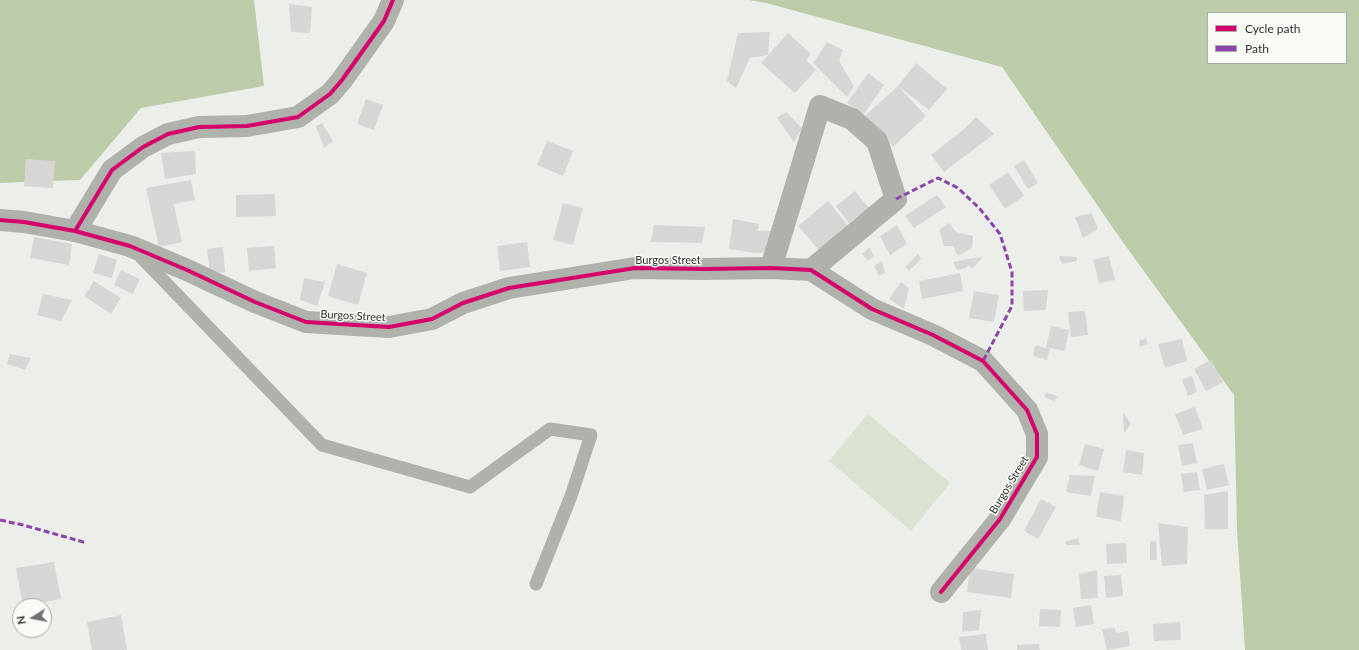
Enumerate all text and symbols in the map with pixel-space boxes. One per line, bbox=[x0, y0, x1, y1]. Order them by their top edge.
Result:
legend bbox=[1207, 12, 1347, 64]
text: Cycle path bbox=[1245, 21, 1300, 36]
text: Path bbox=[1245, 41, 1269, 56]
street label: Burgos Street bbox=[635, 253, 701, 267]
street label: Burgos Street bbox=[320, 308, 386, 324]
street label: Burgos Street bbox=[986, 454, 1032, 516]
north arrow bbox=[12, 598, 52, 638]
text: N bbox=[14, 615, 28, 626]

